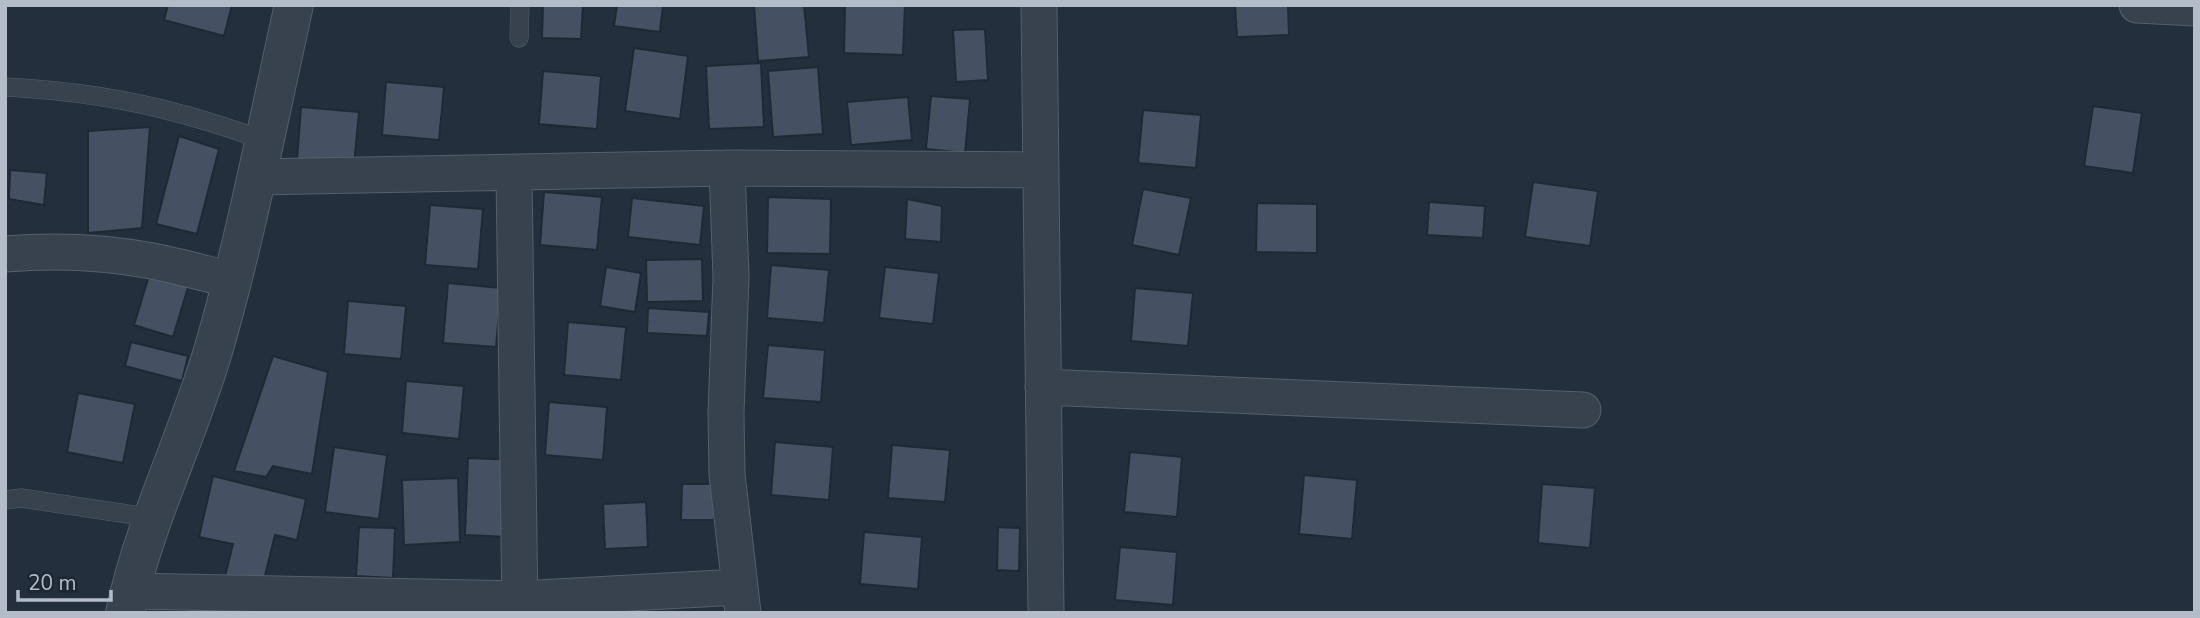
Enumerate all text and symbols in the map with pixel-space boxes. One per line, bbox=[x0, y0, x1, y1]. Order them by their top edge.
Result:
scale bar bbox=[18, 558, 110, 602]
text: 20 m bbox=[28, 569, 77, 597]

